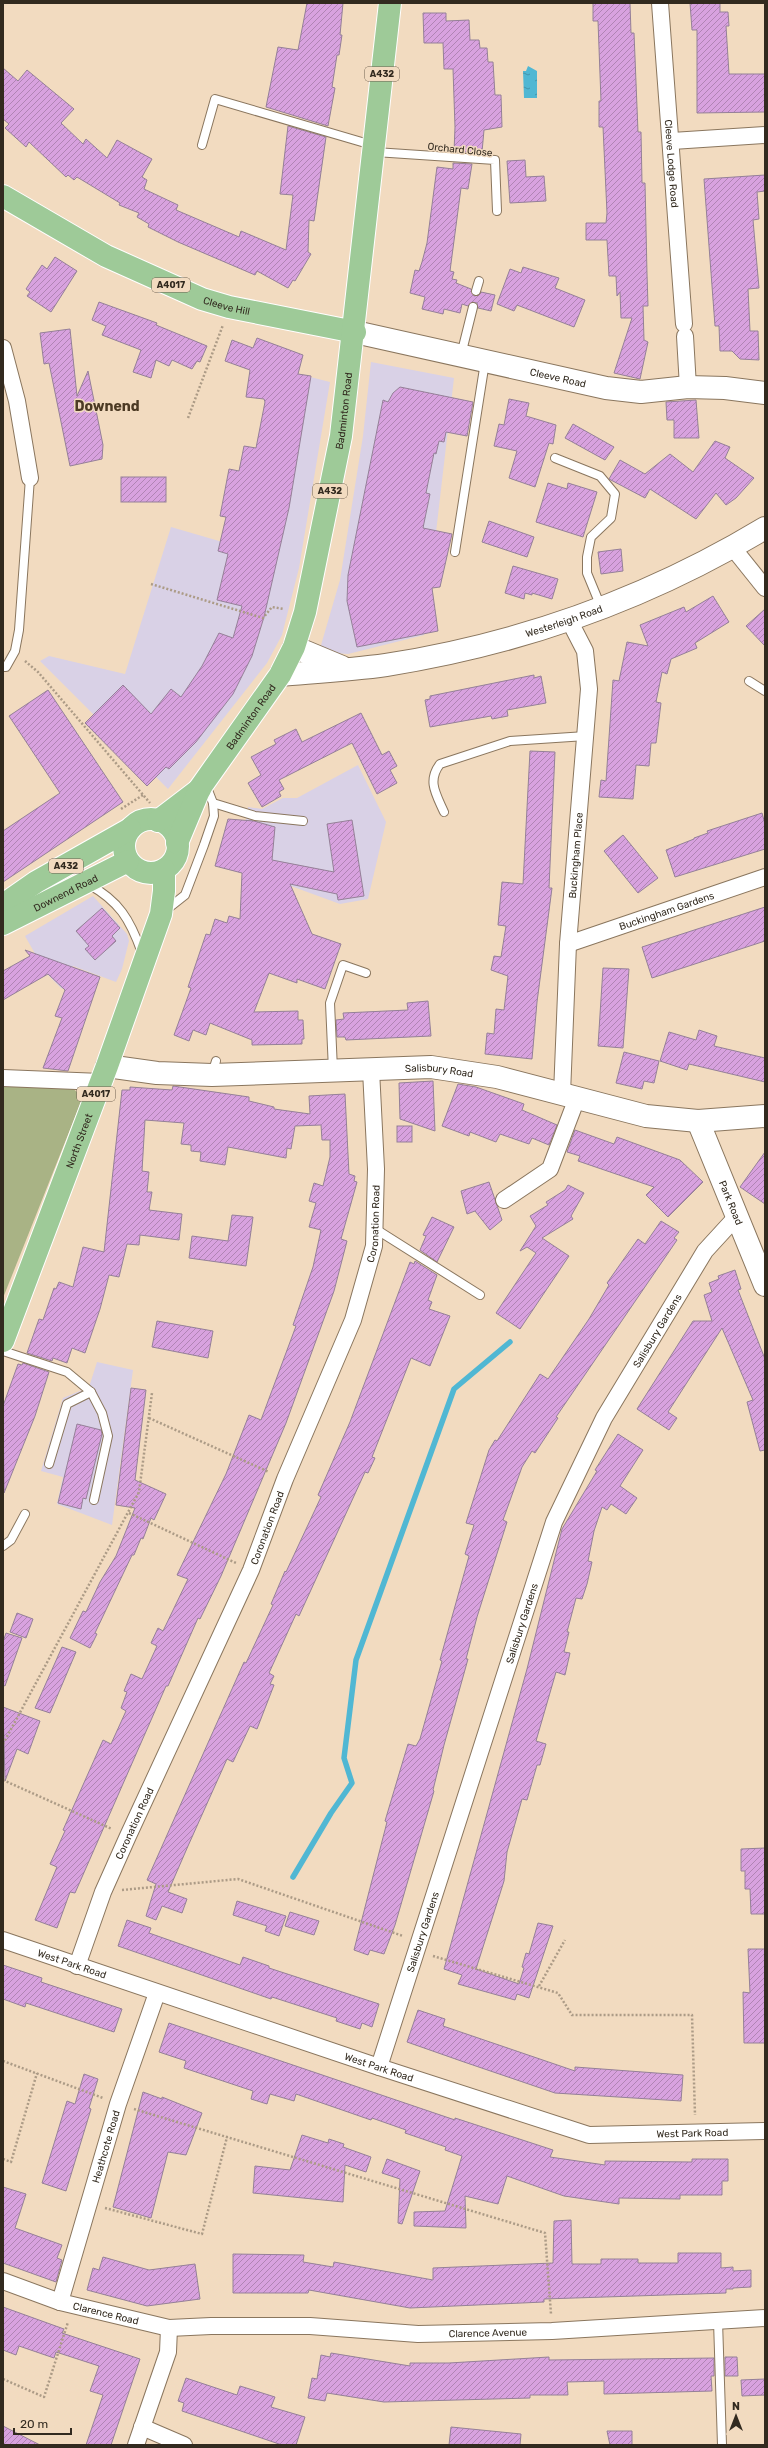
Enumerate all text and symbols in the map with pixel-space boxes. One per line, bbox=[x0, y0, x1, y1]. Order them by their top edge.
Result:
road number: A432 bbox=[365, 67, 399, 81]
street label: Cleeve Lodge Road bbox=[662, 119, 680, 208]
street label: Orchard Close bbox=[427, 141, 493, 159]
road number: A4017 bbox=[152, 278, 190, 292]
street label: Cleeve Hill bbox=[202, 295, 251, 318]
street label: Cleeve Road bbox=[529, 366, 587, 390]
street label: Badminton Road bbox=[333, 372, 355, 451]
district label: Downend bbox=[74, 398, 140, 415]
road number: A432 bbox=[313, 484, 347, 498]
street label: Westerleigh Road bbox=[524, 603, 604, 640]
street label: Badminton Road bbox=[224, 682, 279, 752]
street label: Buckingham Place bbox=[567, 812, 586, 899]
road number: A432 bbox=[49, 859, 83, 873]
street label: Downend Road bbox=[32, 872, 100, 915]
street label: Buckingham Gardens bbox=[618, 890, 716, 933]
street label: Salisbury Road bbox=[405, 1062, 474, 1080]
road number: A4017 bbox=[77, 1087, 115, 1101]
street label: North Street bbox=[64, 1112, 96, 1170]
street label: Park Road bbox=[716, 1179, 745, 1227]
street label: Coronation Road bbox=[365, 1185, 383, 1264]
street label: Salisbury Gardens bbox=[631, 1292, 685, 1370]
street label: Coronation Road bbox=[249, 1489, 287, 1567]
street label: Salisbury Gardens bbox=[504, 1582, 541, 1665]
street label: Coronation Road bbox=[113, 1786, 157, 1861]
street label: Salisbury Gardens bbox=[405, 1890, 442, 1974]
street label: West Park Road bbox=[36, 1947, 108, 1981]
street label: West Park Road bbox=[343, 2051, 415, 2085]
street label: Heathcote Road bbox=[90, 2109, 123, 2185]
street label: West Park Road bbox=[656, 2127, 728, 2140]
street label: Clarence Road bbox=[72, 2300, 140, 2328]
street label: Clarence Avenue bbox=[449, 2327, 528, 2340]
north arrow bbox=[716, 2396, 756, 2436]
text: N bbox=[732, 2400, 740, 2413]
scale bar bbox=[14, 2410, 71, 2436]
text: 20 m bbox=[20, 2417, 48, 2431]

